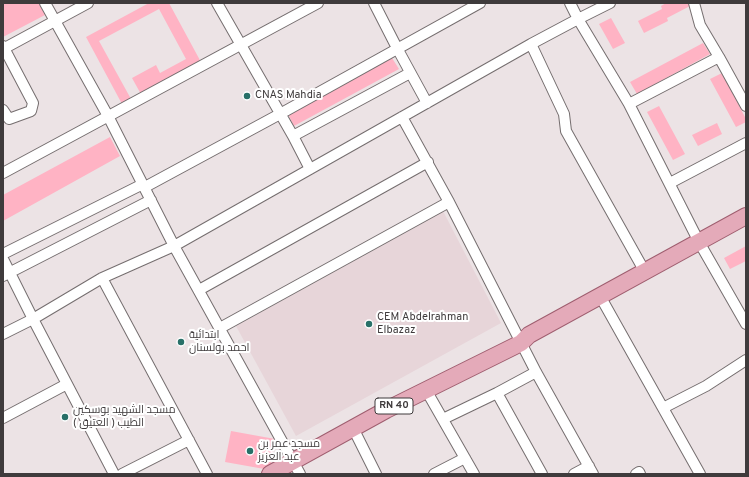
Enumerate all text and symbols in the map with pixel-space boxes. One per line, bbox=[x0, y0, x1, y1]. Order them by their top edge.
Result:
place label: CNAS Mahdia bbox=[255, 89, 321, 103]
marker: CNAS Mahdia bbox=[242, 91, 252, 101]
place label: CEM Abdelrahman Elbazaz bbox=[377, 311, 468, 337]
marker: CEM Abdelrahman Elbazaz bbox=[364, 319, 374, 329]
place label: ابتدائية احمد بولسنان bbox=[189, 329, 250, 355]
marker: ابتدائية احمد بولسنان bbox=[176, 337, 186, 347]
road number: RN 40 bbox=[375, 398, 413, 414]
place label: مسجد الشهيد بوسكين الطيب ( العتيق ) bbox=[73, 404, 176, 430]
marker: مسجد الشهيد بوسكين الطيب ( العتيق ) bbox=[60, 412, 70, 422]
place label: مسجد عمر بن عبد العزيز bbox=[258, 438, 320, 464]
marker: مسجد عمر بن عبد العزيز bbox=[245, 446, 255, 456]

